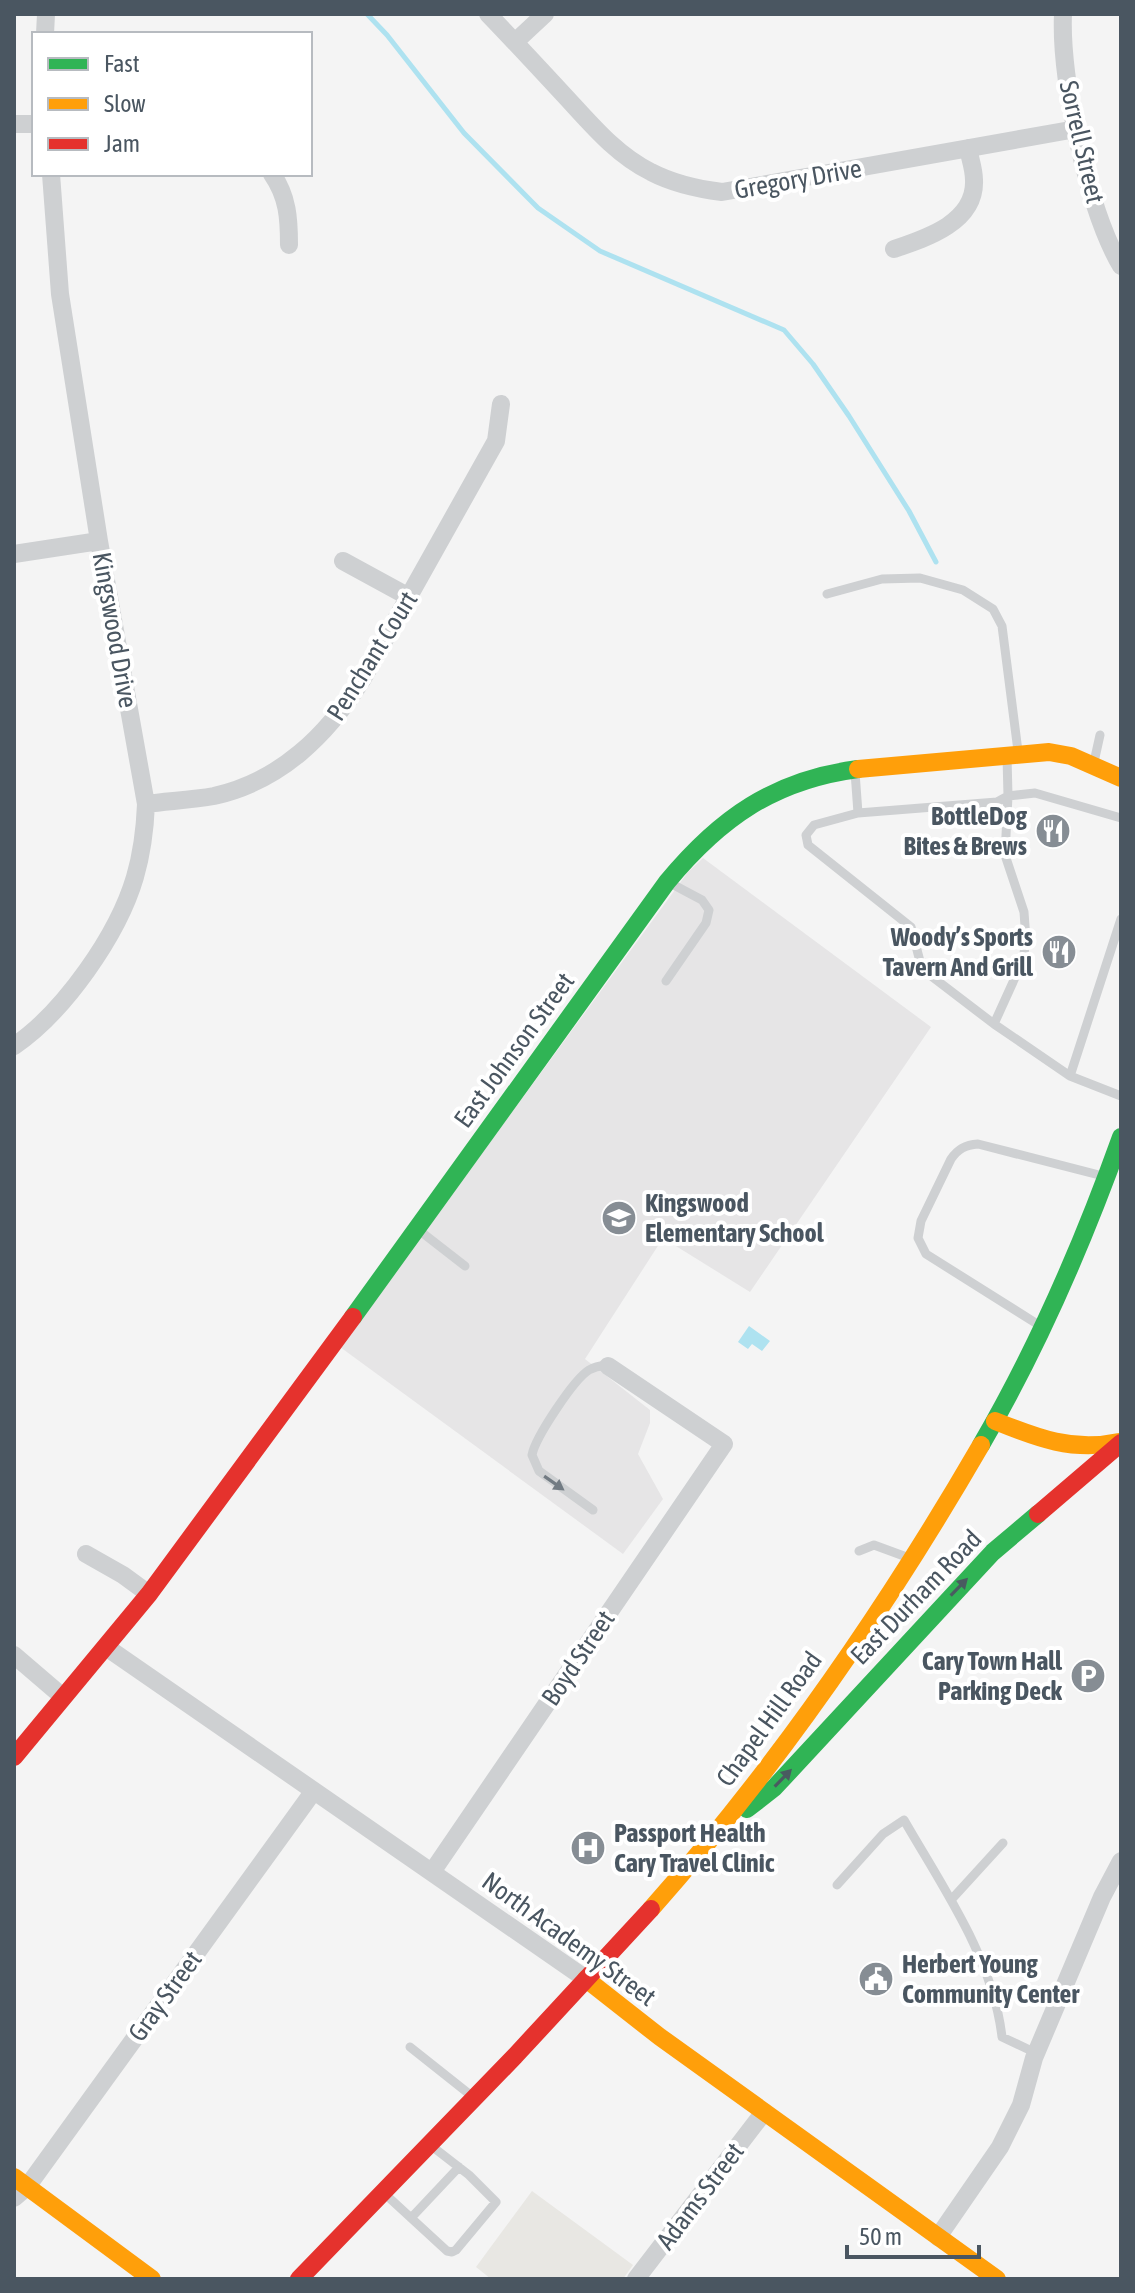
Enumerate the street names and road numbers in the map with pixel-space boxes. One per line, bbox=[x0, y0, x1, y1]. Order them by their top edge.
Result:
street label: Sorrell Street bbox=[1053, 78, 1111, 206]
street label: Gregory Drive bbox=[732, 153, 864, 205]
street label: Kingswood Drive bbox=[87, 550, 143, 710]
street label: Penchant Court bbox=[321, 586, 423, 726]
street label: East Johnson Street bbox=[448, 967, 580, 1133]
street label: East Durham Road bbox=[844, 1524, 988, 1670]
street label: Boyd Street bbox=[535, 1605, 621, 1711]
street label: Chapel Hill Road bbox=[710, 1646, 828, 1792]
street label: North Academy Street bbox=[476, 1866, 662, 2012]
street label: Gray Street bbox=[122, 1945, 208, 2047]
street label: Adams Street bbox=[650, 2137, 750, 2255]

